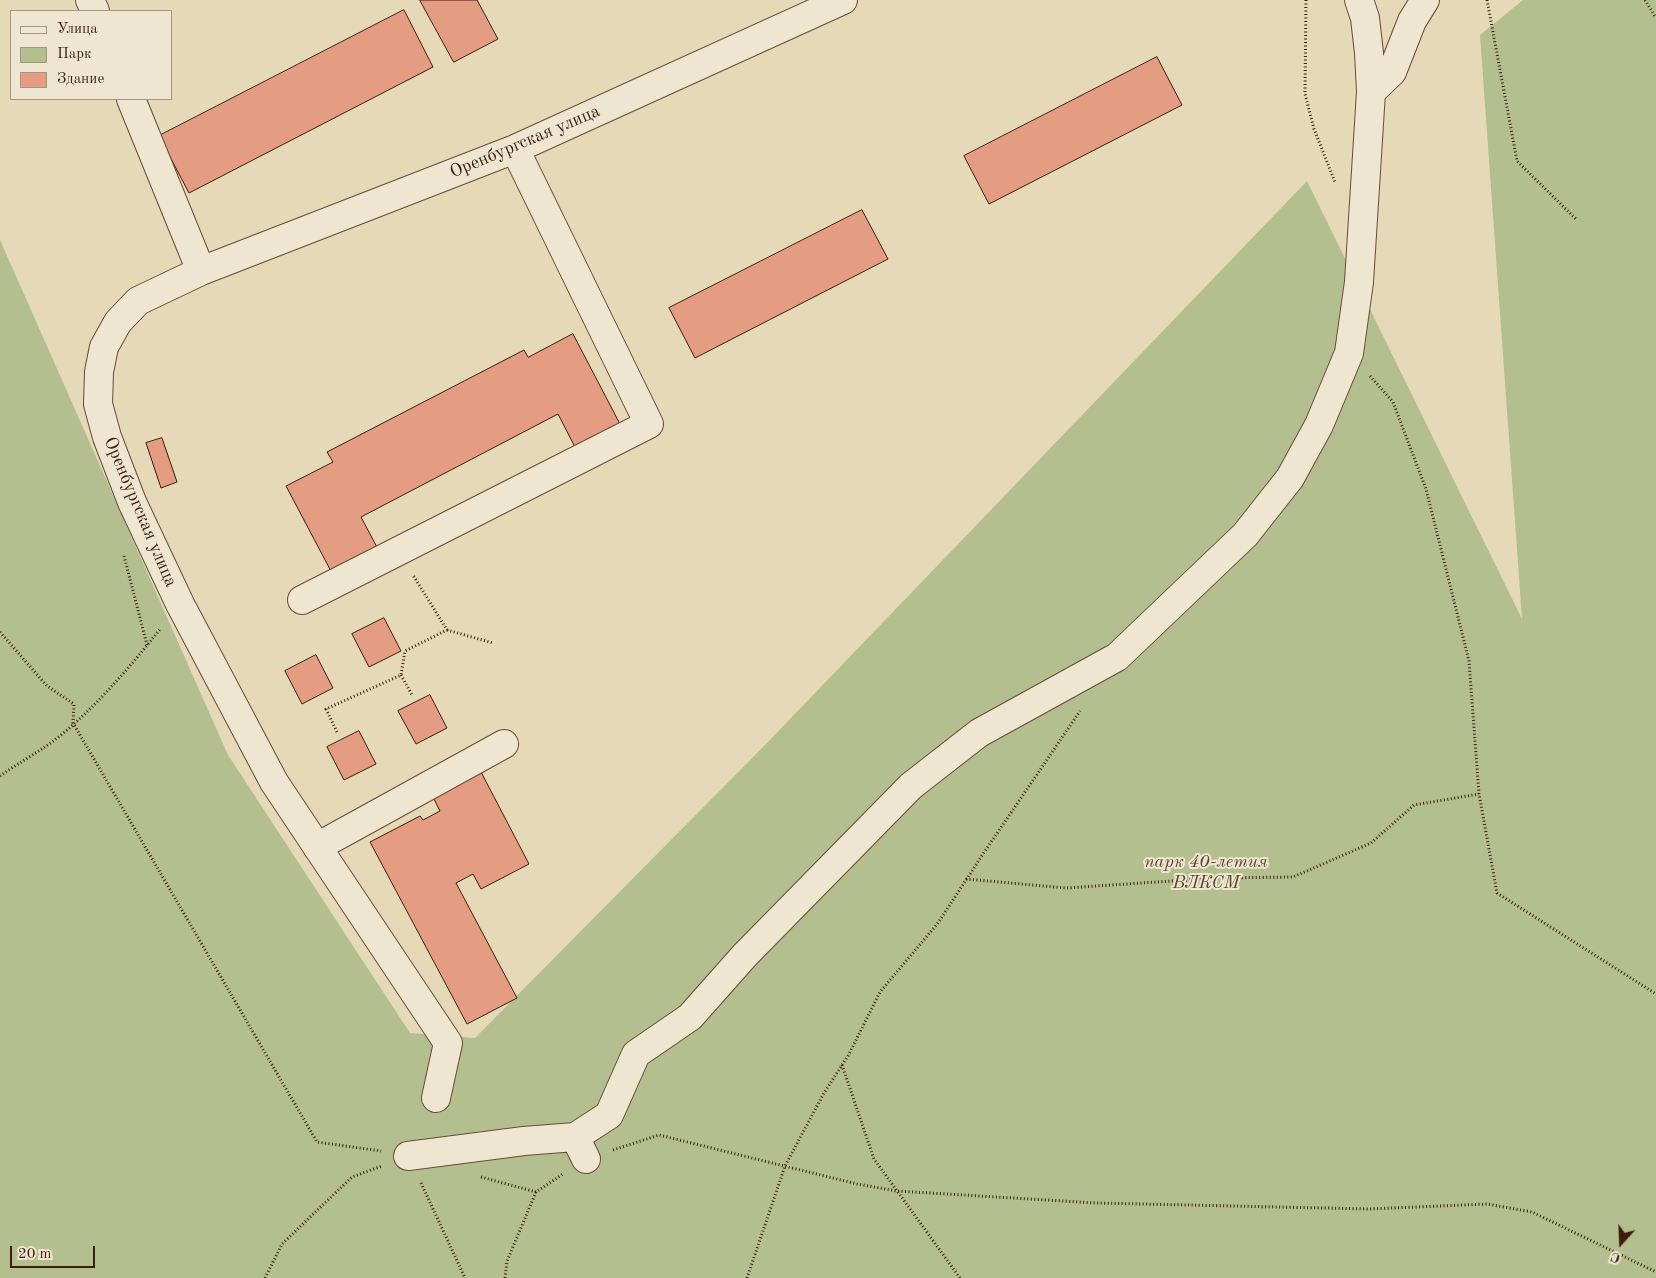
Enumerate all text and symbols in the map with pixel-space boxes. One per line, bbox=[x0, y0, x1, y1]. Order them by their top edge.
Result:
legend bbox=[10, 10, 172, 100]
text: Улица bbox=[57, 22, 98, 37]
text: Парк bbox=[57, 47, 92, 62]
text: Здание bbox=[57, 72, 104, 87]
street label: Оренбургская улица bbox=[447, 101, 603, 183]
street label: Оренбургская улица bbox=[99, 434, 181, 590]
park label: парк 40-летия ВЛКСМ bbox=[1144, 851, 1268, 894]
north arrow bbox=[1596, 1218, 1646, 1268]
scale bar bbox=[12, 1236, 98, 1268]
text: 20 m bbox=[18, 1247, 52, 1262]
text: С bbox=[1609, 1249, 1623, 1265]

